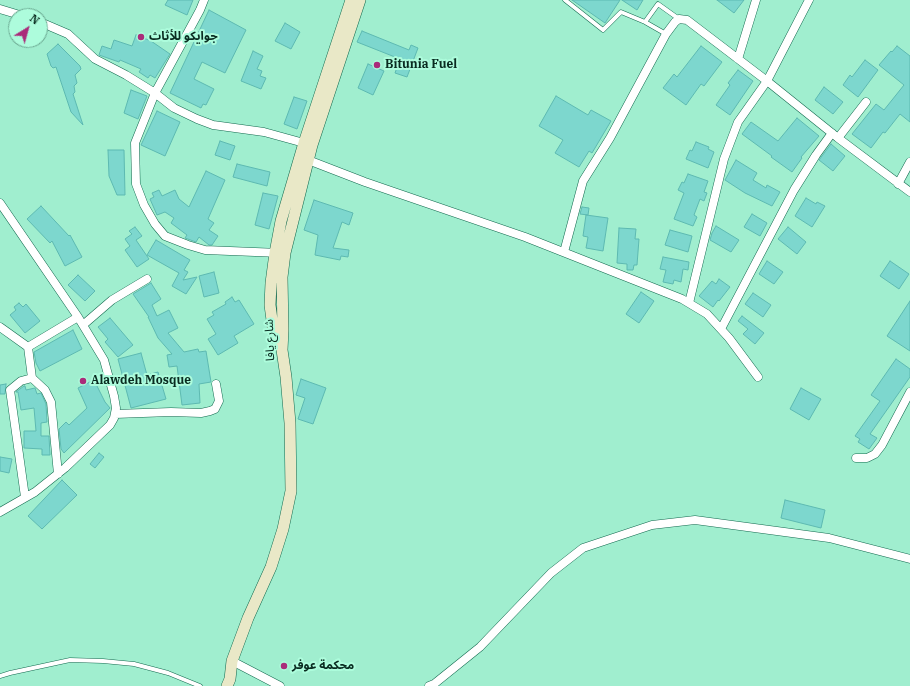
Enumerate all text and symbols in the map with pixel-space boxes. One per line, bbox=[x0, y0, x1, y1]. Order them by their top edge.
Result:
north arrow bbox=[8, 8, 48, 48]
text: N bbox=[27, 11, 42, 27]
place label: جوايكو للأثاث bbox=[149, 30, 218, 44]
marker: جوايكو للأثاث bbox=[136, 32, 146, 42]
place label: Bitunia Fuel bbox=[385, 58, 457, 72]
marker: Bitunia Fuel bbox=[372, 60, 382, 70]
street label: شارع يافا bbox=[262, 319, 278, 361]
place label: Alawdeh Mosque bbox=[91, 374, 191, 388]
marker: Alawdeh Mosque bbox=[78, 376, 88, 386]
place label: محكمة عوفر bbox=[292, 659, 354, 673]
marker: محكمة عوفر bbox=[279, 661, 289, 671]

